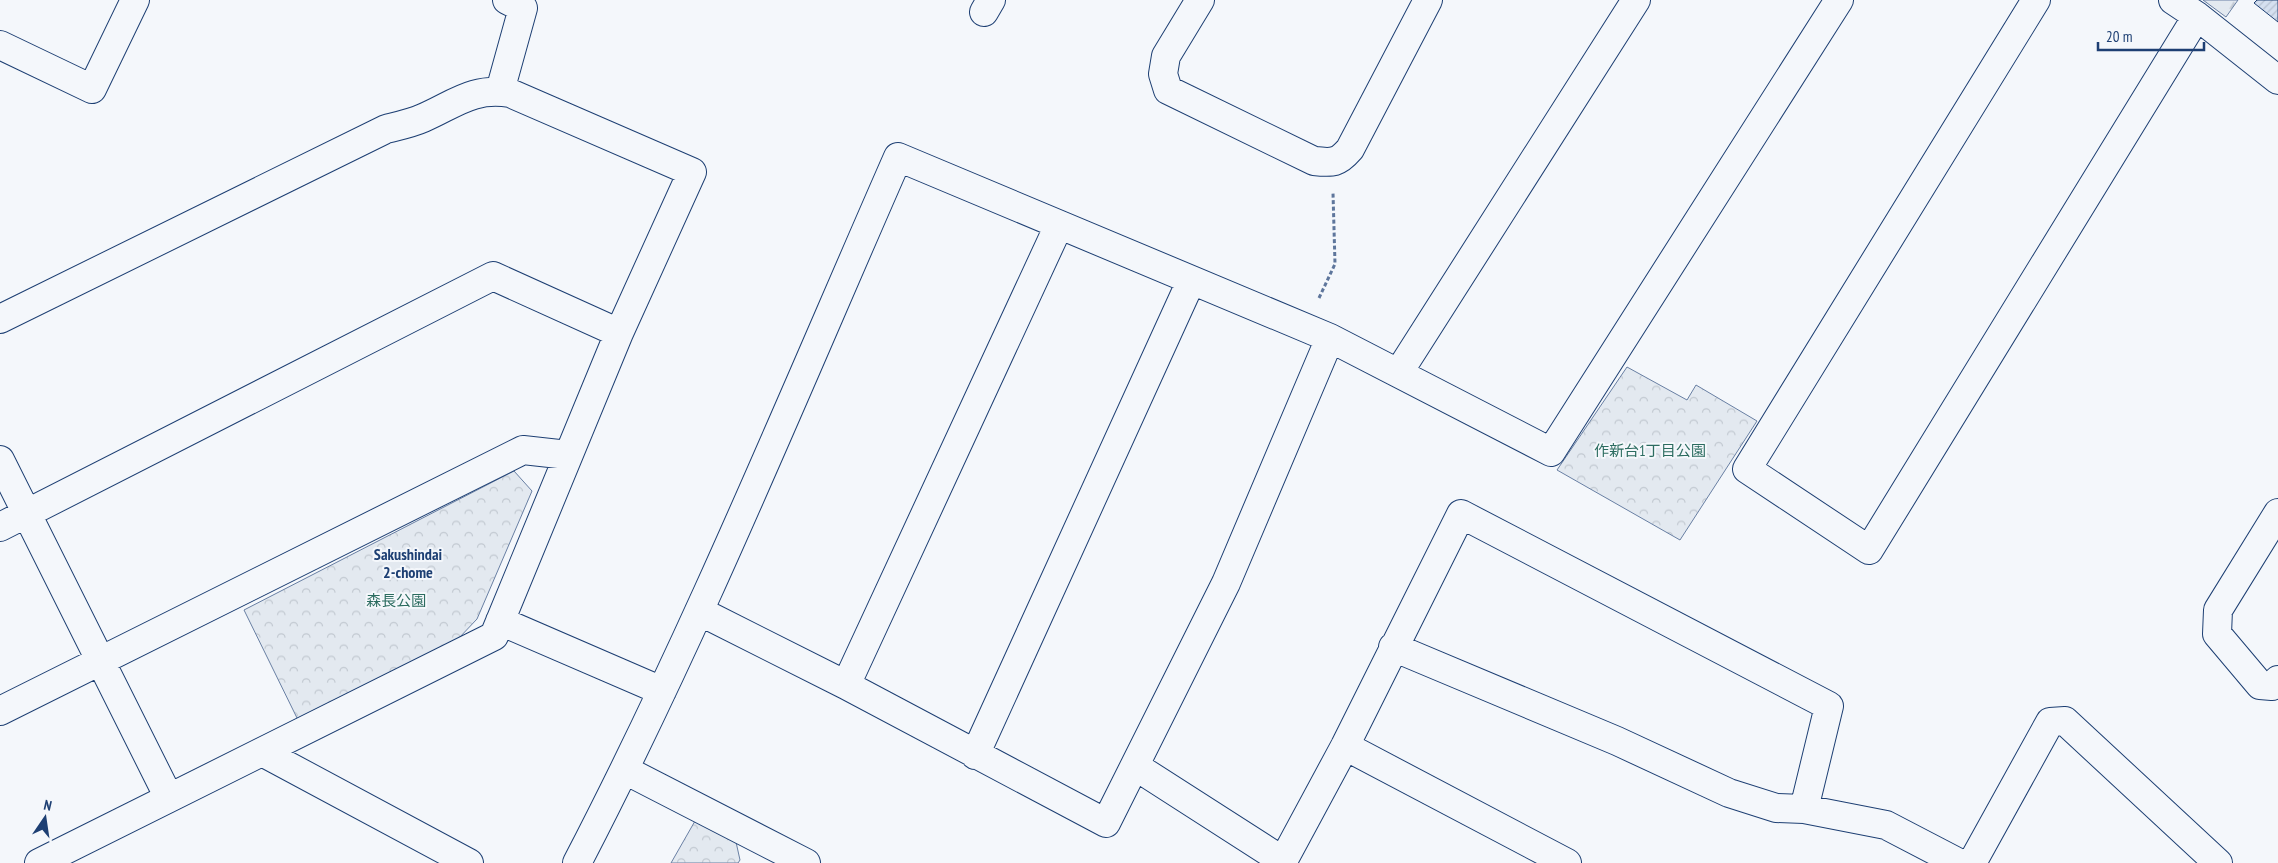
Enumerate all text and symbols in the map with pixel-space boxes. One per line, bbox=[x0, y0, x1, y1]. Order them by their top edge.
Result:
scale bar bbox=[2098, 20, 2204, 52]
text: 20 m bbox=[2106, 27, 2132, 46]
park label: 作新台1丁目公園 bbox=[1594, 441, 1706, 460]
district label: Sakushindai 2-chome bbox=[374, 544, 443, 582]
park label: 森長公園 bbox=[366, 591, 426, 610]
north arrow bbox=[20, 793, 70, 843]
text: N bbox=[42, 796, 54, 815]

